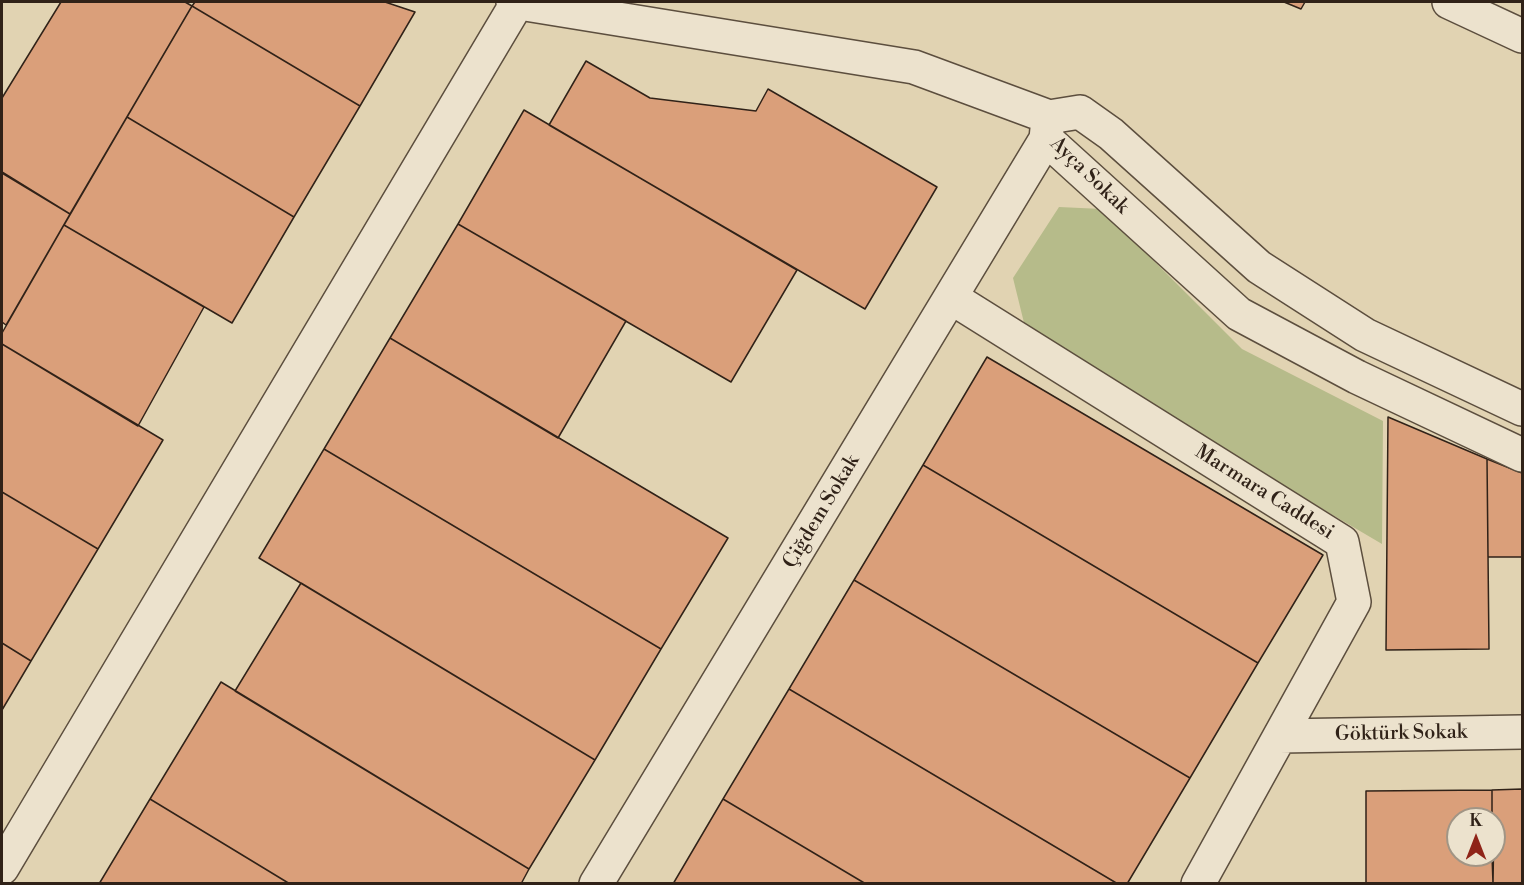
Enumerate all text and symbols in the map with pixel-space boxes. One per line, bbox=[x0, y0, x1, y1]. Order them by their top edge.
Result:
street label: Ayça Sokak bbox=[1045, 132, 1133, 220]
street label: Marmara Caddesi bbox=[1190, 441, 1338, 545]
street label: Çiğdem Sokak bbox=[779, 451, 865, 573]
street label: Göktürk Sokak bbox=[1335, 721, 1467, 747]
north arrow bbox=[1446, 807, 1506, 867]
text: K bbox=[1470, 811, 1482, 831]

